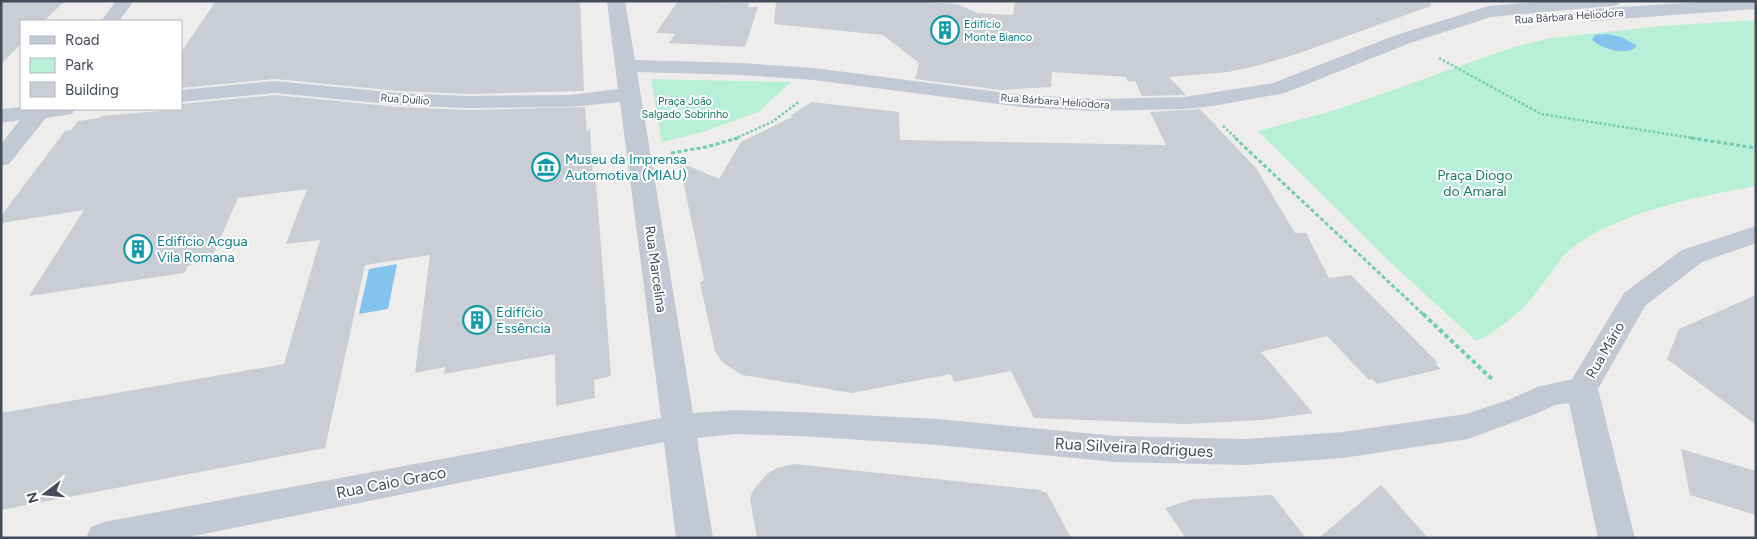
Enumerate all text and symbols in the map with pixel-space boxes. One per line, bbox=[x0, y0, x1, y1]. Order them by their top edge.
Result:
street label: Rua Bárbara Heliodora bbox=[1514, 6, 1624, 27]
building icon: Edifício Monte Bianco bbox=[930, 15, 960, 45]
place label: Edifício Monte Bianco bbox=[964, 18, 1032, 44]
legend bbox=[20, 20, 182, 110]
text: Road bbox=[65, 31, 100, 49]
text: Park bbox=[65, 56, 94, 74]
text: Building bbox=[65, 81, 119, 99]
street label: Rua Duílio bbox=[380, 91, 430, 108]
street label: Rua Bárbara Heliodora bbox=[1000, 91, 1110, 112]
park label: Praça João Salgado Sobrinho bbox=[642, 95, 728, 121]
place label: Museu da Imprensa Automotiva (MIAU) bbox=[565, 151, 687, 184]
museum icon: Museu da Imprensa Automotiva (MIAU) bbox=[531, 152, 561, 182]
park label: Praça Diogo do Amaral bbox=[1437, 167, 1513, 200]
street label: Rua Marcelina bbox=[641, 225, 670, 314]
place label: Edifício Acgua Vila Romana bbox=[157, 233, 248, 266]
building icon: Edifício Acgua Vila Romana bbox=[123, 234, 153, 264]
place label: Edifício Essência bbox=[496, 304, 551, 337]
building icon: Edifício Essência bbox=[462, 305, 492, 335]
street label: Rua Mário bbox=[1583, 319, 1628, 381]
street label: Rua Silveira Rodrigues bbox=[1054, 434, 1214, 461]
street label: Rua Caio Graco bbox=[335, 463, 448, 502]
north arrow bbox=[20, 469, 70, 519]
text: N bbox=[23, 490, 43, 505]

